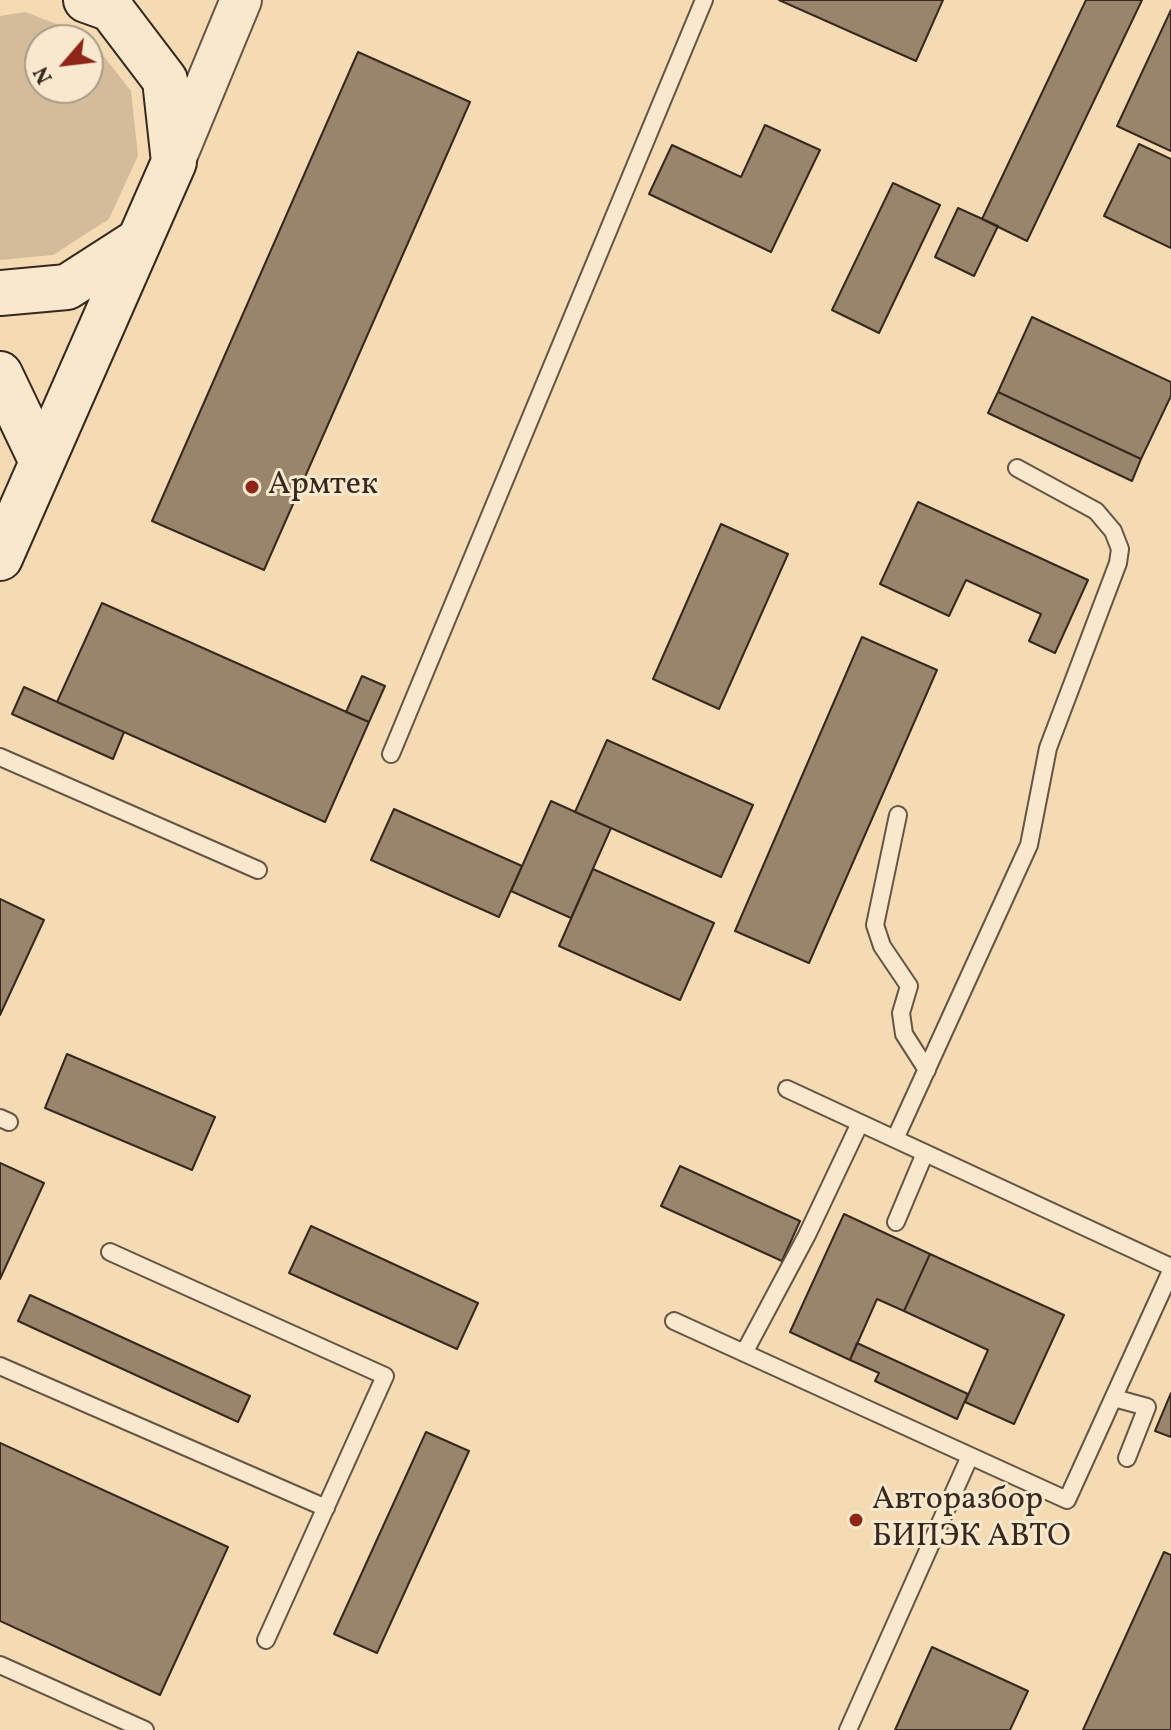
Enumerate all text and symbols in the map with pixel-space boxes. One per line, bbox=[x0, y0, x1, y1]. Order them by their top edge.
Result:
north arrow bbox=[24, 24, 104, 104]
text: N bbox=[27, 60, 62, 89]
place label: Армтек bbox=[268, 468, 378, 506]
marker: Армтек bbox=[243, 478, 261, 496]
place label: Авторазбор БИПЭК АВТО bbox=[872, 1483, 1071, 1558]
marker: Авторазбор БИПЭК АВТО bbox=[847, 1511, 865, 1529]

